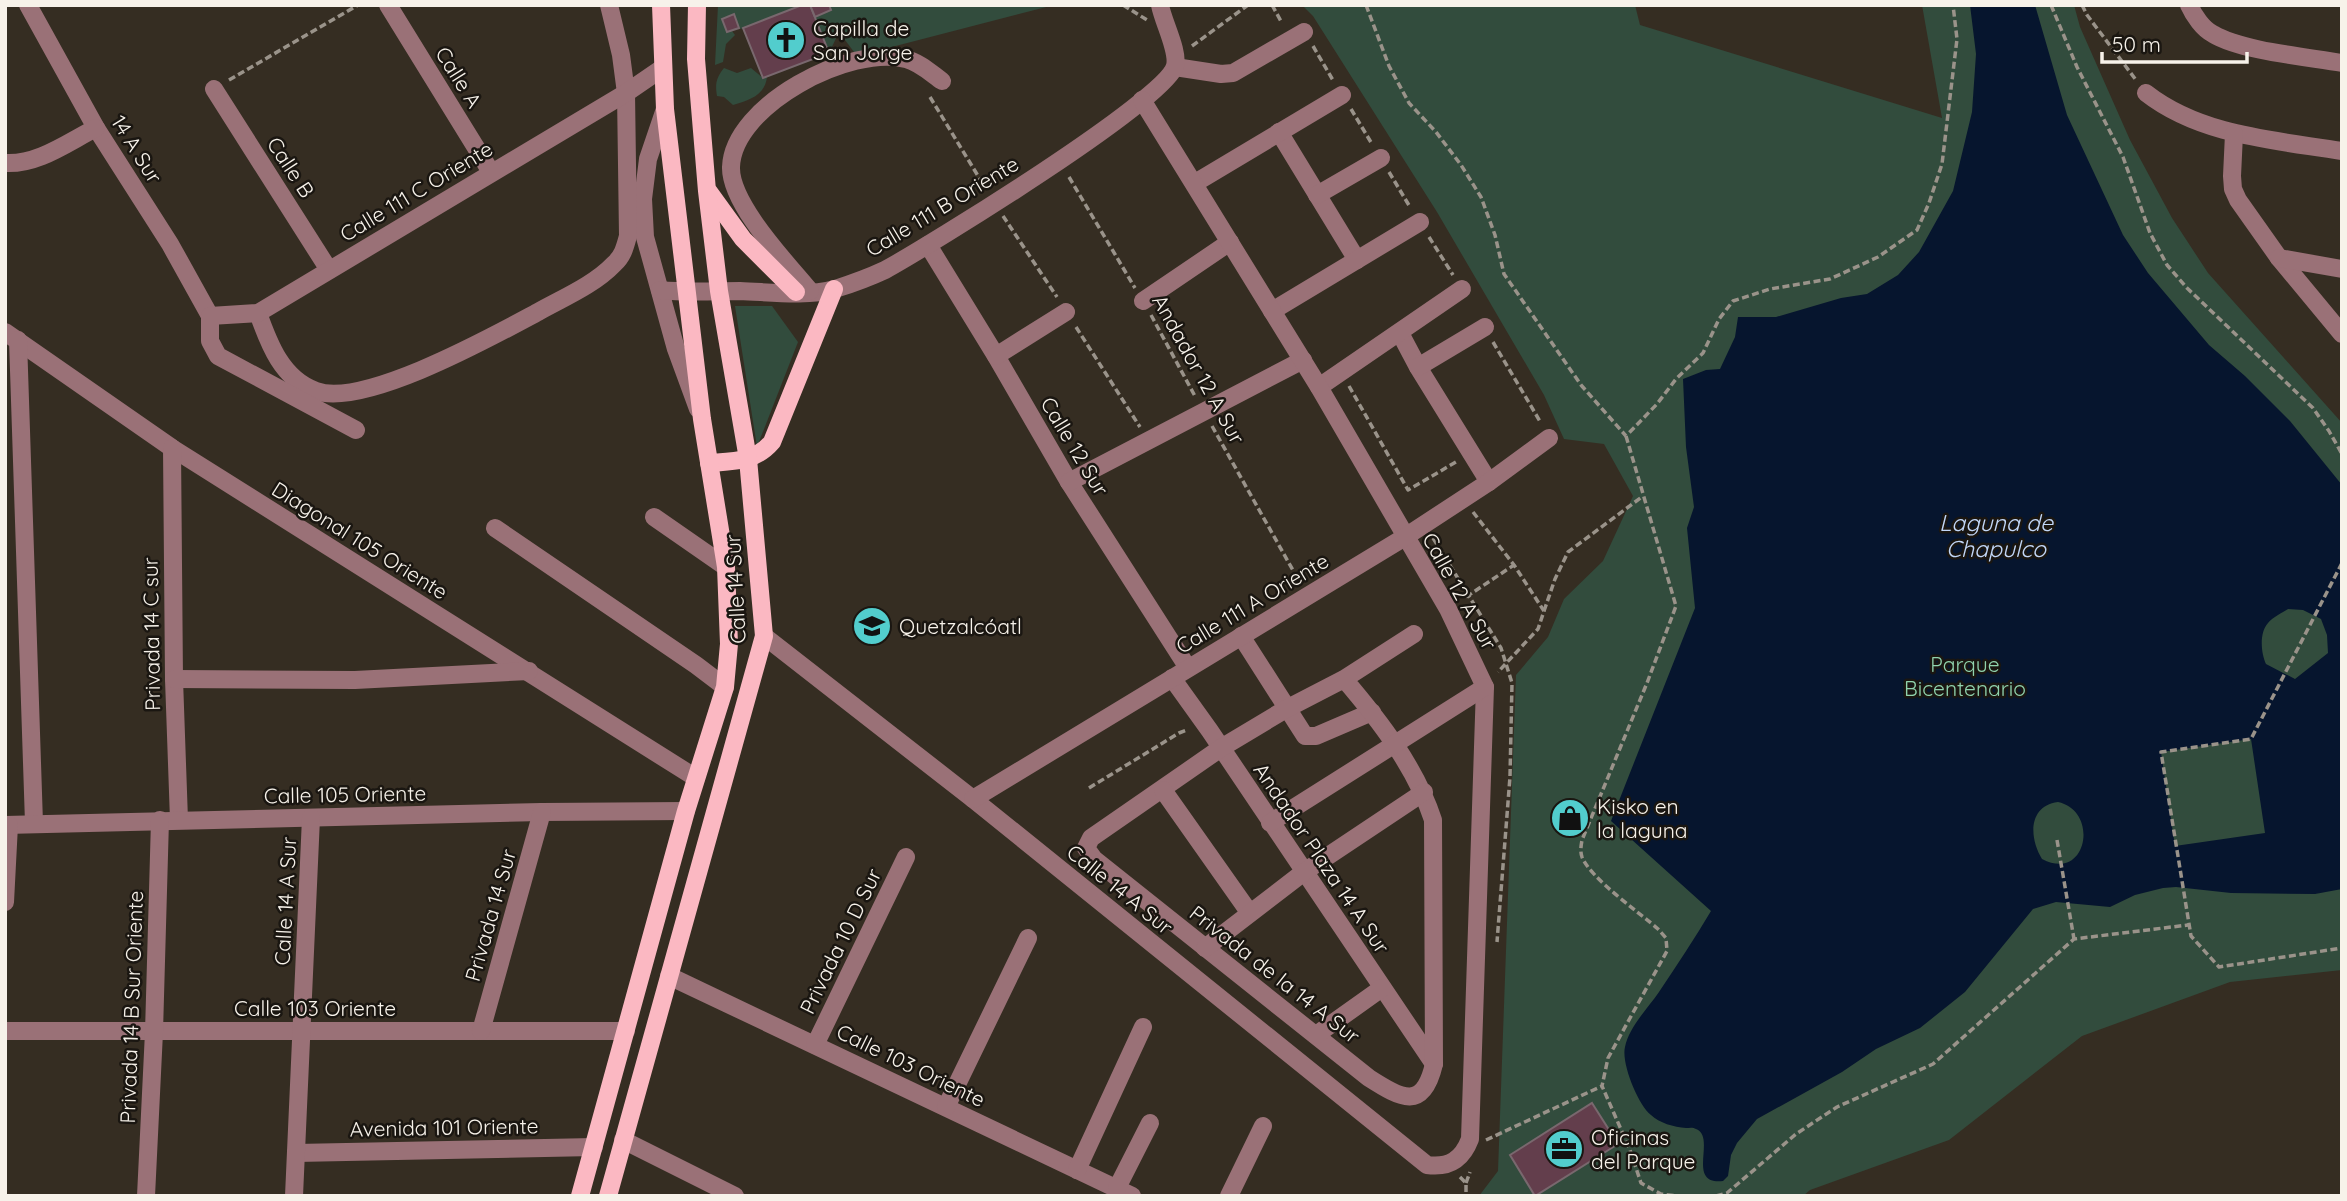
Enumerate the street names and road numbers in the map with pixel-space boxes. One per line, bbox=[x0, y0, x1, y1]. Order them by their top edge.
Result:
street label: Calle A bbox=[430, 42, 488, 112]
street label: 14 A Sur bbox=[106, 110, 168, 188]
street label: Calle B bbox=[262, 132, 320, 202]
street label: Calle 111 C Oriente bbox=[335, 135, 497, 247]
street label: Calle 111 B Oriente bbox=[861, 150, 1023, 262]
street label: Andador 12 A Sur bbox=[1147, 290, 1251, 448]
street label: Calle 12 Sur bbox=[1035, 392, 1115, 500]
street label: Diagonal 105 Oriente bbox=[267, 475, 453, 605]
street label: Calle 12 A Sur bbox=[1417, 528, 1503, 654]
street label: Calle 14 Sur bbox=[719, 534, 751, 644]
street label: Calle 111 A Oriente bbox=[1171, 547, 1333, 659]
street label: Privada 14 C sur bbox=[137, 557, 165, 711]
street label: Andador Plaza 14 A Sur bbox=[1248, 758, 1396, 958]
street label: Calle 105 Oriente bbox=[264, 780, 426, 808]
street label: Calle 14 A Sur bbox=[269, 836, 301, 966]
street label: Calle 14 A Sur bbox=[1062, 838, 1178, 940]
street label: Privada 14 Sur bbox=[459, 846, 521, 984]
street label: Privada 10 D Sur bbox=[794, 864, 886, 1018]
street label: Privada 14 B Sur Oriente bbox=[114, 890, 148, 1124]
street label: Privada de la 14 A Sur bbox=[1185, 899, 1365, 1049]
street label: Calle 103 Oriente bbox=[234, 995, 396, 1021]
street label: Calle 103 Oriente bbox=[832, 1018, 990, 1112]
street label: Avenida 101 Oriente bbox=[349, 1112, 539, 1142]

